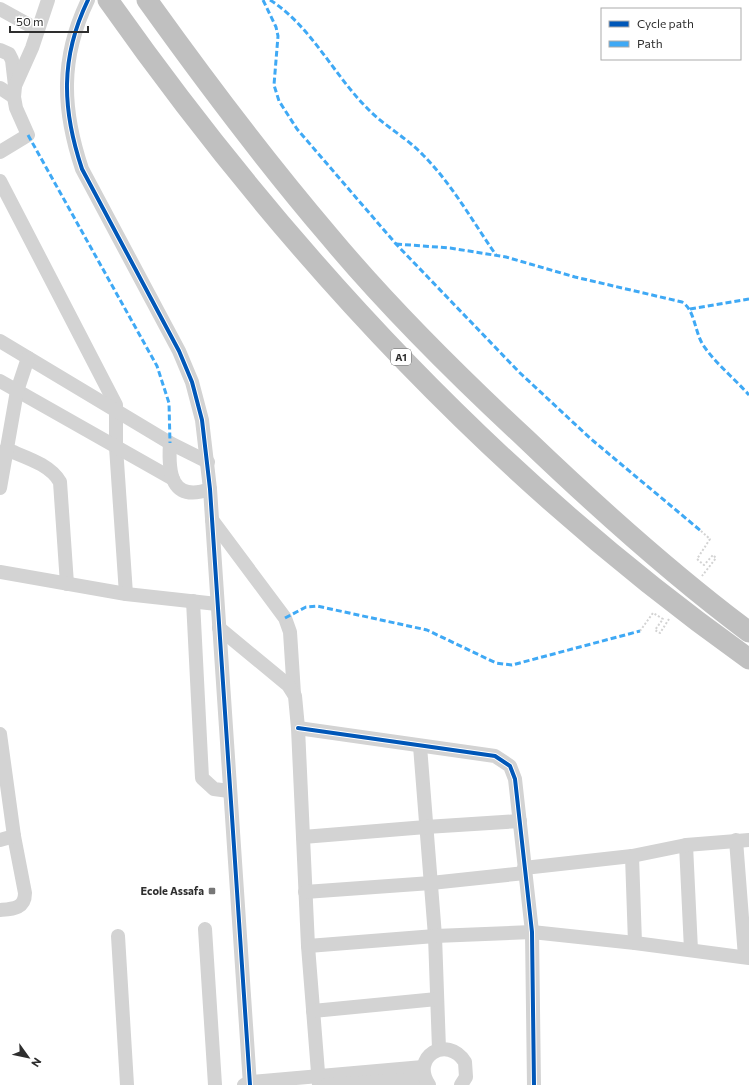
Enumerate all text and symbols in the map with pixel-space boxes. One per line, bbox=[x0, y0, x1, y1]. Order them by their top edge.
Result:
scale bar bbox=[10, 8, 88, 34]
legend bbox=[601, 8, 741, 60]
text: 50 m bbox=[16, 14, 44, 28]
text: Cycle path bbox=[637, 16, 694, 30]
text: Path bbox=[637, 36, 663, 50]
road number: A1 bbox=[391, 349, 411, 365]
place label: Ecole Assafa bbox=[141, 884, 204, 897]
marker: Ecole Assafa bbox=[207, 886, 217, 896]
north arrow bbox=[8, 1037, 48, 1077]
text: N bbox=[29, 1056, 45, 1070]

